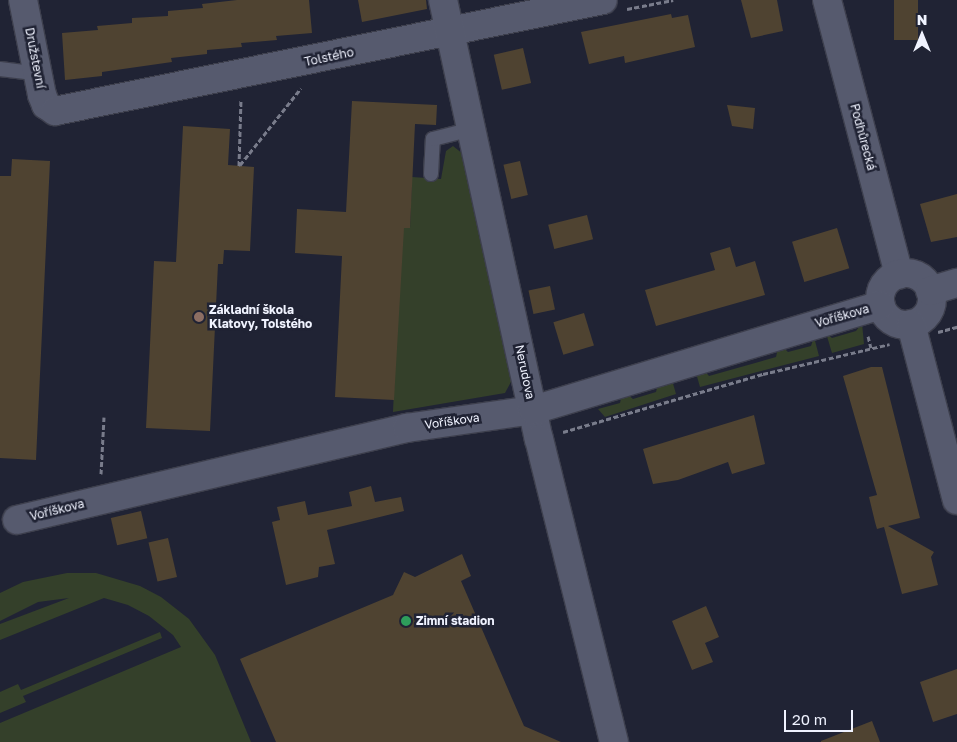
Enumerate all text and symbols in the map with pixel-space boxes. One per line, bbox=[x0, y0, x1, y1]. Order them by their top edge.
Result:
north arrow bbox=[897, 10, 947, 60]
text: N bbox=[917, 11, 927, 28]
street label: Družstevní bbox=[22, 26, 48, 90]
street label: Tolstého bbox=[303, 45, 355, 69]
street label: Podhůrecká bbox=[847, 102, 879, 172]
street label: Voříškova bbox=[813, 301, 871, 331]
place label: Základní škola Klatovy, Tolstého bbox=[209, 303, 312, 331]
marker: Základní škola Klatovy, Tolstého bbox=[193, 311, 205, 323]
street label: Nerudova bbox=[512, 343, 538, 401]
street label: Voříškova bbox=[424, 410, 480, 432]
street label: Voříškova bbox=[28, 496, 86, 524]
place label: Zimní stadion bbox=[416, 614, 494, 628]
marker: Zimní stadion bbox=[400, 615, 412, 627]
scale bar bbox=[787, 700, 856, 732]
text: 20 m bbox=[792, 710, 827, 728]

